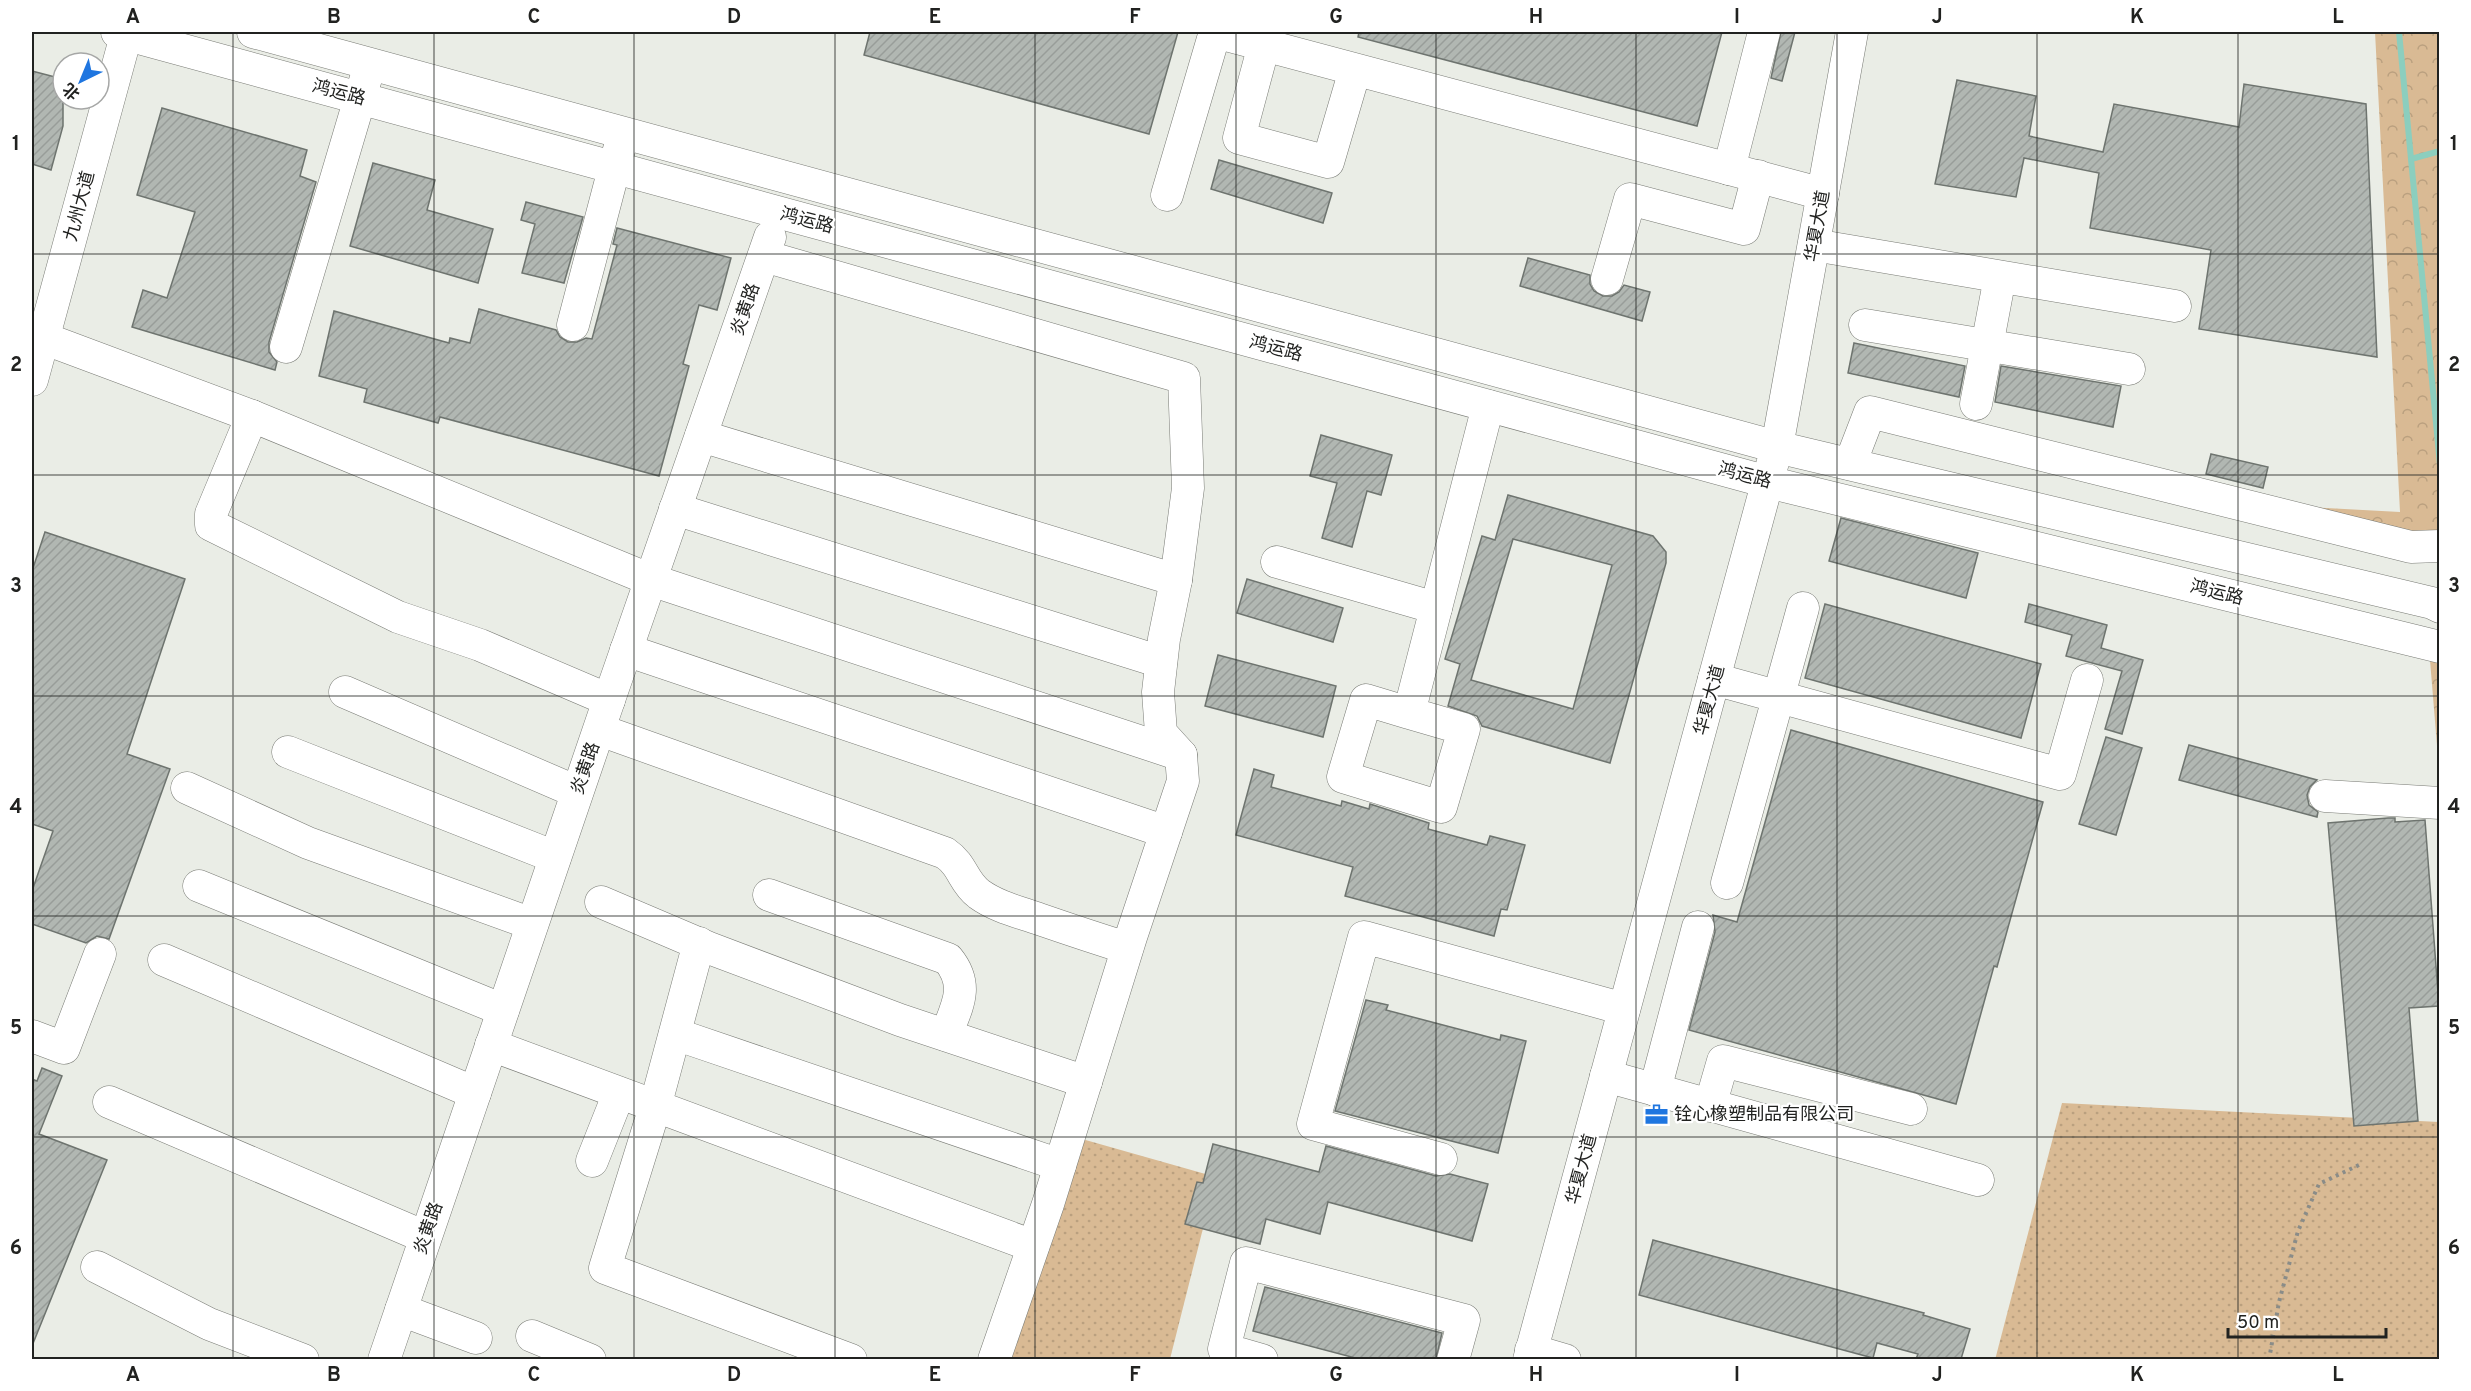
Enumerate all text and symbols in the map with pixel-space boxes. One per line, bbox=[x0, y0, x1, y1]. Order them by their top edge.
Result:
text: A bbox=[126, 5, 140, 31]
text: B bbox=[327, 5, 341, 31]
text: C bbox=[528, 5, 540, 31]
text: D bbox=[727, 5, 741, 31]
text: E bbox=[929, 5, 941, 31]
text: F bbox=[1129, 5, 1141, 31]
text: G bbox=[1329, 5, 1343, 31]
text: H bbox=[1529, 5, 1543, 31]
text: I bbox=[1734, 5, 1740, 31]
text: J bbox=[1931, 5, 1943, 31]
text: K bbox=[2130, 5, 2144, 31]
text: L bbox=[2332, 5, 2344, 31]
north arrow bbox=[51, 51, 111, 111]
street label: 鸿运路 bbox=[310, 75, 368, 112]
text: 北 bbox=[59, 78, 85, 103]
text: 1 bbox=[12, 132, 20, 158]
text: 1 bbox=[2450, 132, 2458, 158]
street label: 九州大道 bbox=[60, 169, 101, 244]
street label: 华夏大道 bbox=[1801, 189, 1836, 264]
street label: 鸿运路 bbox=[778, 203, 836, 240]
street label: 炎黄路 bbox=[727, 280, 766, 339]
street label: 鸿运路 bbox=[1247, 331, 1305, 368]
text: 2 bbox=[10, 353, 22, 379]
text: 2 bbox=[2448, 353, 2460, 379]
street label: 鸿运路 bbox=[1716, 458, 1774, 495]
text: 3 bbox=[10, 574, 22, 600]
text: 3 bbox=[2448, 574, 2460, 600]
street label: 鸿运路 bbox=[2188, 576, 2246, 611]
street label: 华夏大道 bbox=[1690, 663, 1731, 738]
street label: 炎黄路 bbox=[567, 739, 606, 798]
text: 4 bbox=[10, 795, 22, 821]
text: 4 bbox=[2448, 795, 2460, 821]
text: 5 bbox=[10, 1016, 22, 1042]
text: 5 bbox=[2448, 1016, 2460, 1042]
office icon: 铨心橡塑制品有限公司 bbox=[1643, 1101, 1669, 1127]
place label: 铨心橡塑制品有限公司 bbox=[1674, 1104, 1854, 1127]
street label: 华夏大道 bbox=[1562, 1132, 1603, 1207]
street label: 炎黄路 bbox=[410, 1199, 449, 1258]
text: 6 bbox=[10, 1236, 22, 1262]
text: 6 bbox=[2448, 1236, 2460, 1262]
scale bar bbox=[2228, 1301, 2386, 1339]
text: 50 m bbox=[2237, 1312, 2279, 1335]
text: A bbox=[126, 1363, 140, 1389]
text: B bbox=[327, 1363, 341, 1389]
text: C bbox=[528, 1363, 540, 1389]
text: D bbox=[727, 1363, 741, 1389]
text: E bbox=[929, 1363, 941, 1389]
text: F bbox=[1129, 1363, 1141, 1389]
text: G bbox=[1329, 1363, 1343, 1389]
text: H bbox=[1529, 1363, 1543, 1389]
text: I bbox=[1734, 1363, 1740, 1389]
text: J bbox=[1931, 1363, 1943, 1389]
text: K bbox=[2130, 1363, 2144, 1389]
text: L bbox=[2332, 1363, 2344, 1389]

